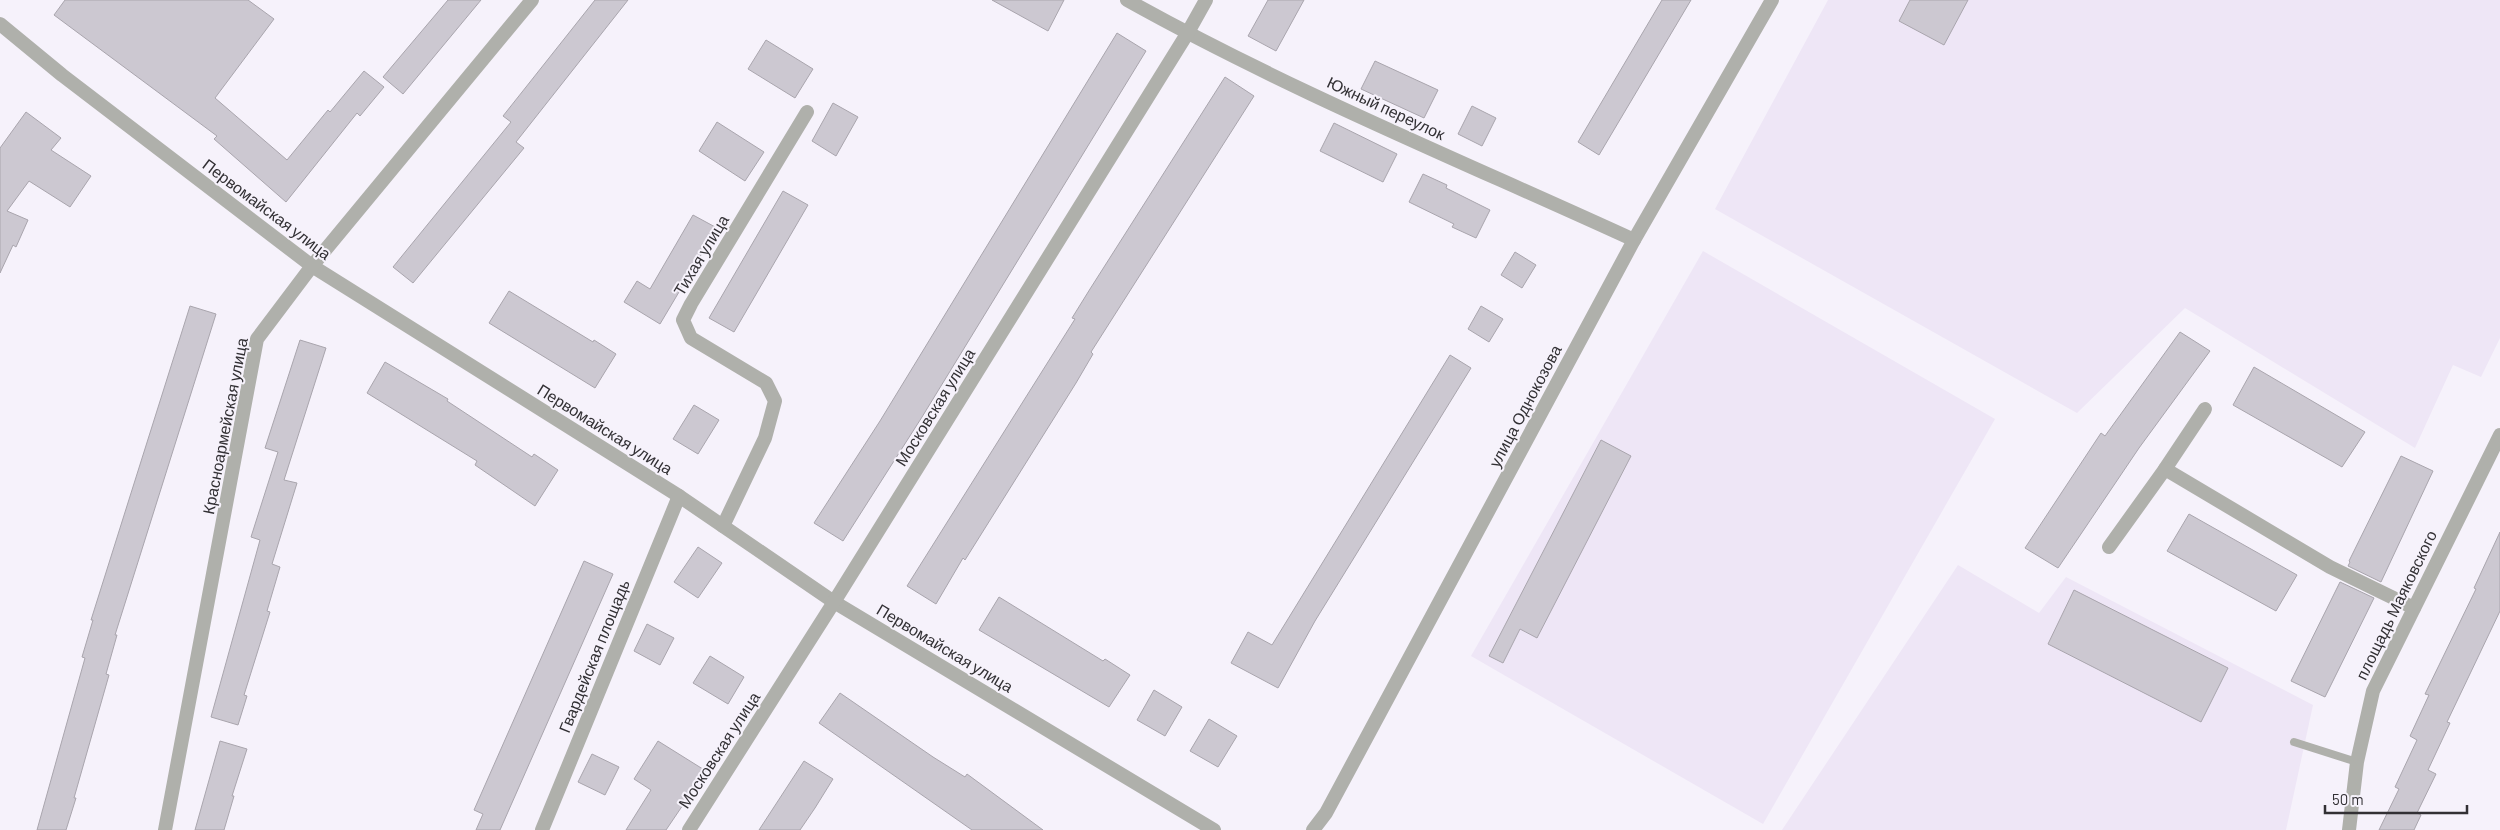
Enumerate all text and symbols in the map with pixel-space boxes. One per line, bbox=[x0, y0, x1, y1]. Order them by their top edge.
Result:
street label: Южный переулок bbox=[1324, 72, 1449, 144]
street label: Первомайская улица bbox=[200, 154, 335, 263]
street label: Тихая улица bbox=[669, 211, 732, 298]
street label: Красноармейская улица bbox=[198, 336, 251, 516]
street label: улица Однокозова bbox=[1484, 341, 1565, 470]
street label: Московская улица bbox=[891, 344, 978, 469]
street label: Первомайская улица bbox=[534, 379, 676, 478]
street label: площадь Маяковского bbox=[2351, 527, 2440, 683]
street label: Гвардейская площадь bbox=[554, 576, 633, 735]
street label: Первомайская улица bbox=[874, 599, 1017, 696]
street label: Московская улица bbox=[674, 688, 763, 811]
scale bar bbox=[2325, 782, 2468, 814]
text: 50 m bbox=[2332, 790, 2364, 808]

